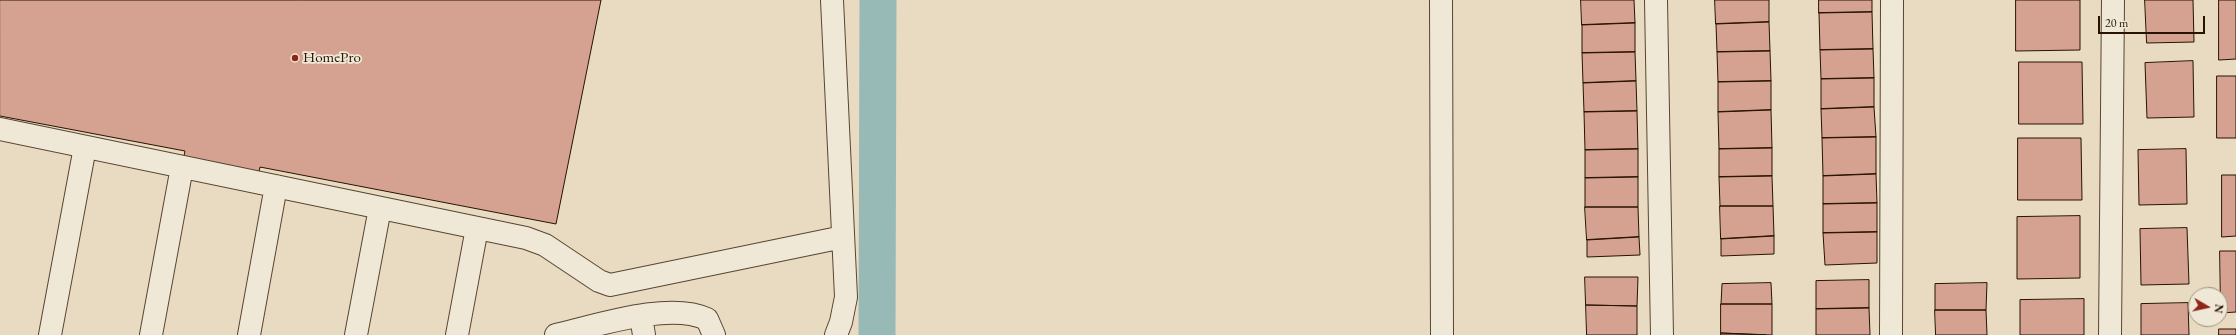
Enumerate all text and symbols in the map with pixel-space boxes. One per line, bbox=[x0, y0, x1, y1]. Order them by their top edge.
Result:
scale bar bbox=[2100, 8, 2207, 34]
text: 20 m bbox=[2105, 15, 2128, 31]
place label: HomePro bbox=[303, 49, 361, 67]
marker: HomePro bbox=[290, 53, 300, 63]
north arrow bbox=[2188, 287, 2228, 327]
text: N bbox=[2211, 303, 2226, 314]

